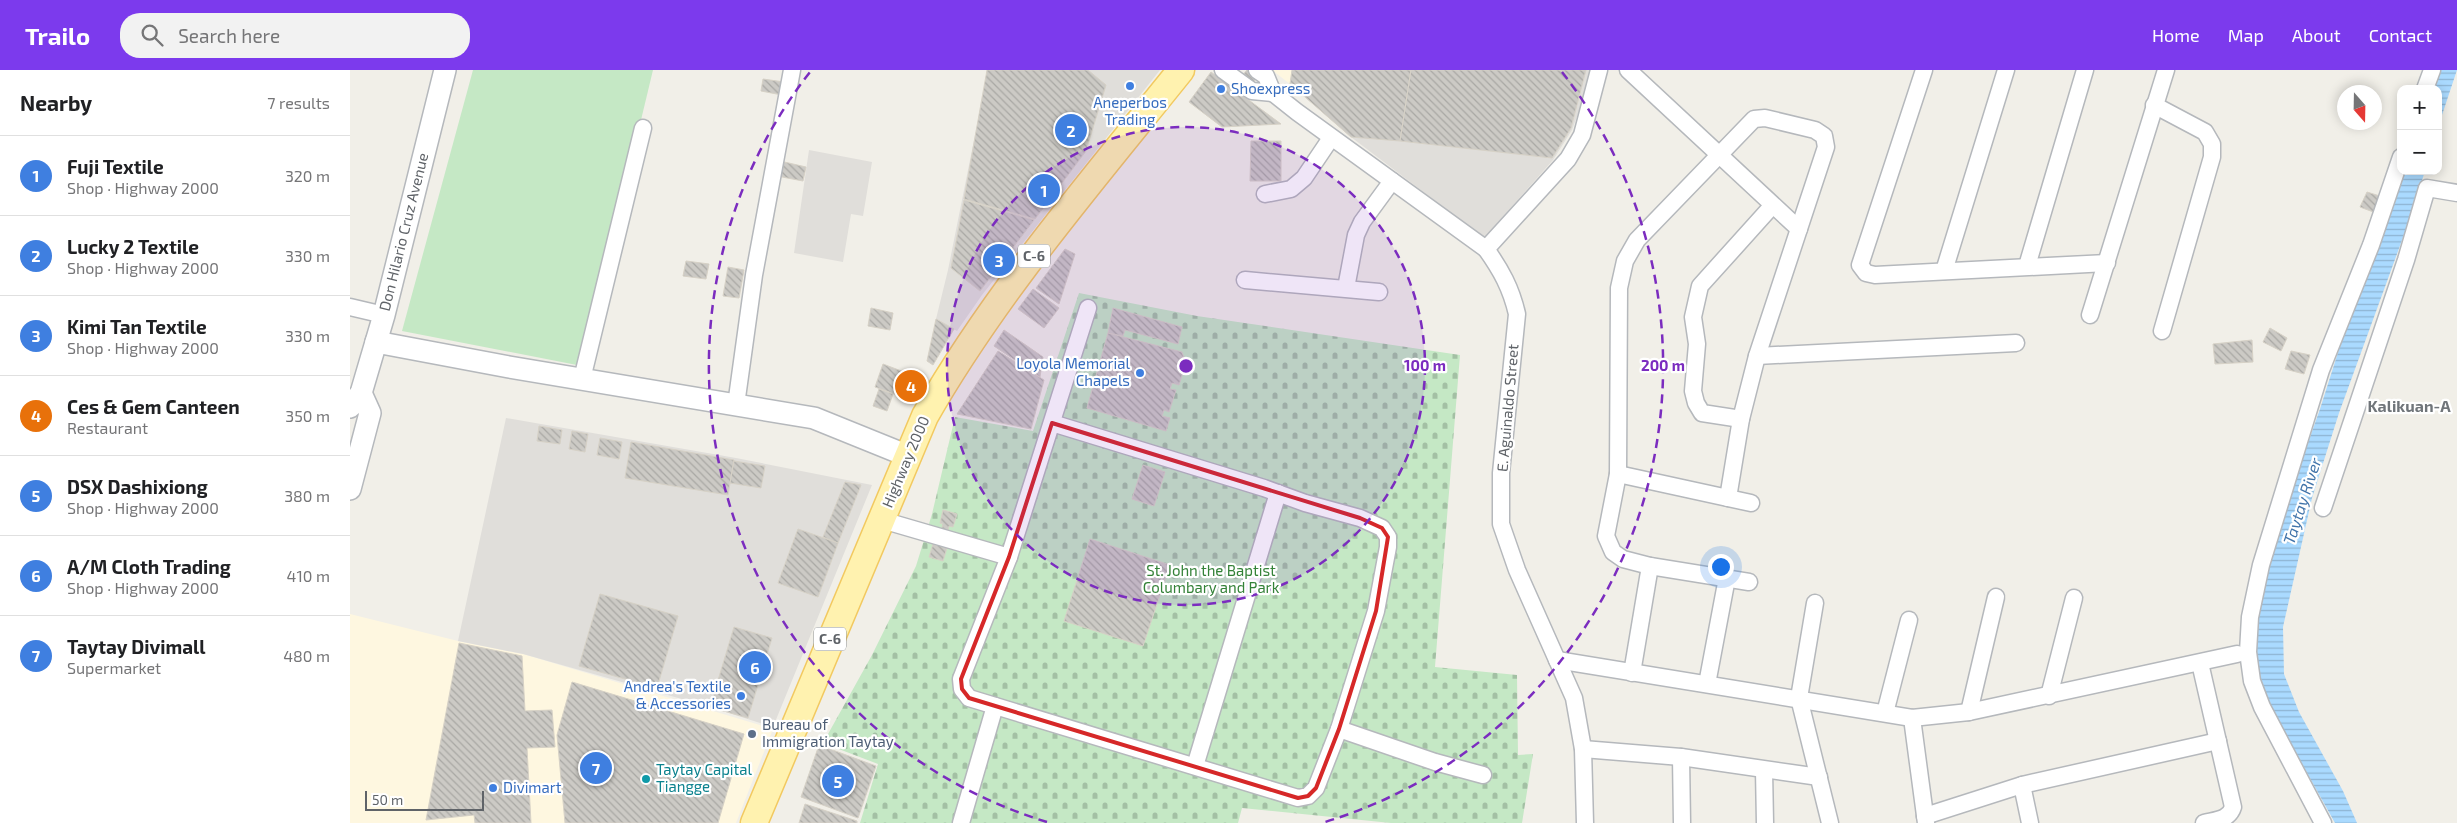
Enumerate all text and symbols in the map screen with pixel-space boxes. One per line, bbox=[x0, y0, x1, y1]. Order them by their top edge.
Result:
search box bbox=[120, 13, 470, 58]
text: Trailo bbox=[25, 21, 90, 50]
icon: search bbox=[138, 21, 166, 49]
text: Search here bbox=[178, 24, 280, 47]
text: Home bbox=[2152, 24, 2200, 46]
text: Map bbox=[2228, 24, 2264, 46]
text: About bbox=[2292, 24, 2341, 46]
text: Contact bbox=[2369, 24, 2432, 46]
place label: Shoexpress bbox=[1231, 79, 1310, 97]
marker: Aneperbos Trading bbox=[1124, 80, 1136, 92]
marker: Shoexpress bbox=[1215, 83, 1227, 95]
north arrow bbox=[2337, 85, 2382, 130]
map controls bbox=[2397, 85, 2442, 175]
button: + bbox=[2397, 85, 2442, 130]
text: Nearby bbox=[20, 90, 92, 115]
text: 7 results bbox=[267, 93, 330, 112]
place label: Aneperbos Trading bbox=[1093, 93, 1167, 128]
pin: 2 bbox=[1055, 111, 1087, 149]
button: − bbox=[2397, 130, 2442, 175]
street label: Don Hilario Cruz Avenue bbox=[375, 151, 431, 313]
text: Fuji Textile bbox=[67, 155, 164, 178]
text: 1 bbox=[33, 166, 39, 185]
text: 320 m bbox=[285, 166, 330, 185]
pin: 1 bbox=[1028, 171, 1060, 209]
text: Shop · Highway 2000 bbox=[67, 178, 219, 197]
text: Lucky 2 Textile bbox=[67, 235, 199, 258]
pin: 3 bbox=[983, 241, 1015, 279]
road number: C-6 bbox=[1018, 245, 1050, 268]
text: 2 bbox=[31, 246, 41, 265]
text: 330 m bbox=[285, 246, 330, 265]
text: Shop · Highway 2000 bbox=[67, 258, 219, 277]
text: Kimi Tan Textile bbox=[67, 315, 207, 338]
text: 3 bbox=[31, 326, 41, 345]
text: 330 m bbox=[285, 326, 330, 345]
text: Shop · Highway 2000 bbox=[67, 338, 219, 357]
street label: E. Aguinaldo Street bbox=[1492, 343, 1522, 473]
place label: Loyola Memorial Chapels bbox=[1016, 354, 1131, 389]
text: 100 m bbox=[1404, 356, 1446, 374]
text: 200 m bbox=[1641, 356, 1685, 374]
centre of rings bbox=[1177, 357, 1195, 375]
pin: 4 bbox=[895, 367, 927, 405]
marker: Loyola Memorial Chapels bbox=[1134, 367, 1146, 379]
text: Ces & Gem Canteen bbox=[67, 395, 240, 418]
district label: Kalikuan-A bbox=[2367, 396, 2451, 415]
text: 4 bbox=[31, 406, 41, 425]
text: 350 m bbox=[285, 406, 330, 425]
street label: Highway 2000 bbox=[878, 413, 932, 510]
text: Restaurant bbox=[67, 418, 148, 437]
water label: Taytay River bbox=[2279, 455, 2326, 547]
text: DSX Dashixiong bbox=[67, 475, 208, 498]
text: 5 bbox=[32, 486, 40, 505]
text: 380 m bbox=[284, 486, 330, 505]
text: Shop · Highway 2000 bbox=[67, 498, 219, 517]
your location bbox=[1708, 554, 1734, 580]
text: A/M Cloth Trading bbox=[67, 555, 231, 578]
park label: St. John the Baptist Columbary and Park bbox=[1143, 561, 1280, 596]
text: 6 bbox=[31, 566, 41, 585]
text: 410 m bbox=[287, 566, 330, 585]
text: Shop · Highway 2000 bbox=[67, 578, 219, 597]
road number: C-6 bbox=[814, 628, 846, 650]
text: Taytay Divimall bbox=[67, 635, 206, 658]
text: 7 bbox=[32, 646, 40, 665]
text: 480 m bbox=[283, 646, 330, 665]
pin: 6 bbox=[739, 648, 771, 686]
text: Supermarket bbox=[67, 658, 161, 677]
place label: Andrea's Textile & Accessories bbox=[624, 677, 731, 712]
marker: Andrea's Textile & Accessories bbox=[735, 690, 747, 702]
place label: Bureau of Immigration Taytay bbox=[762, 715, 894, 750]
marker: Bureau of Immigration Taytay bbox=[746, 728, 758, 740]
pin: 7 bbox=[580, 749, 612, 787]
place label: Taytay Capital Tiangge bbox=[656, 760, 753, 795]
pin: 5 bbox=[822, 762, 854, 800]
marker: Taytay Capital Tiangge bbox=[640, 773, 652, 785]
place label: Divimart bbox=[503, 778, 562, 796]
marker: Divimart bbox=[487, 782, 499, 794]
scale bar bbox=[365, 788, 484, 811]
text: 50 m bbox=[372, 791, 403, 808]

